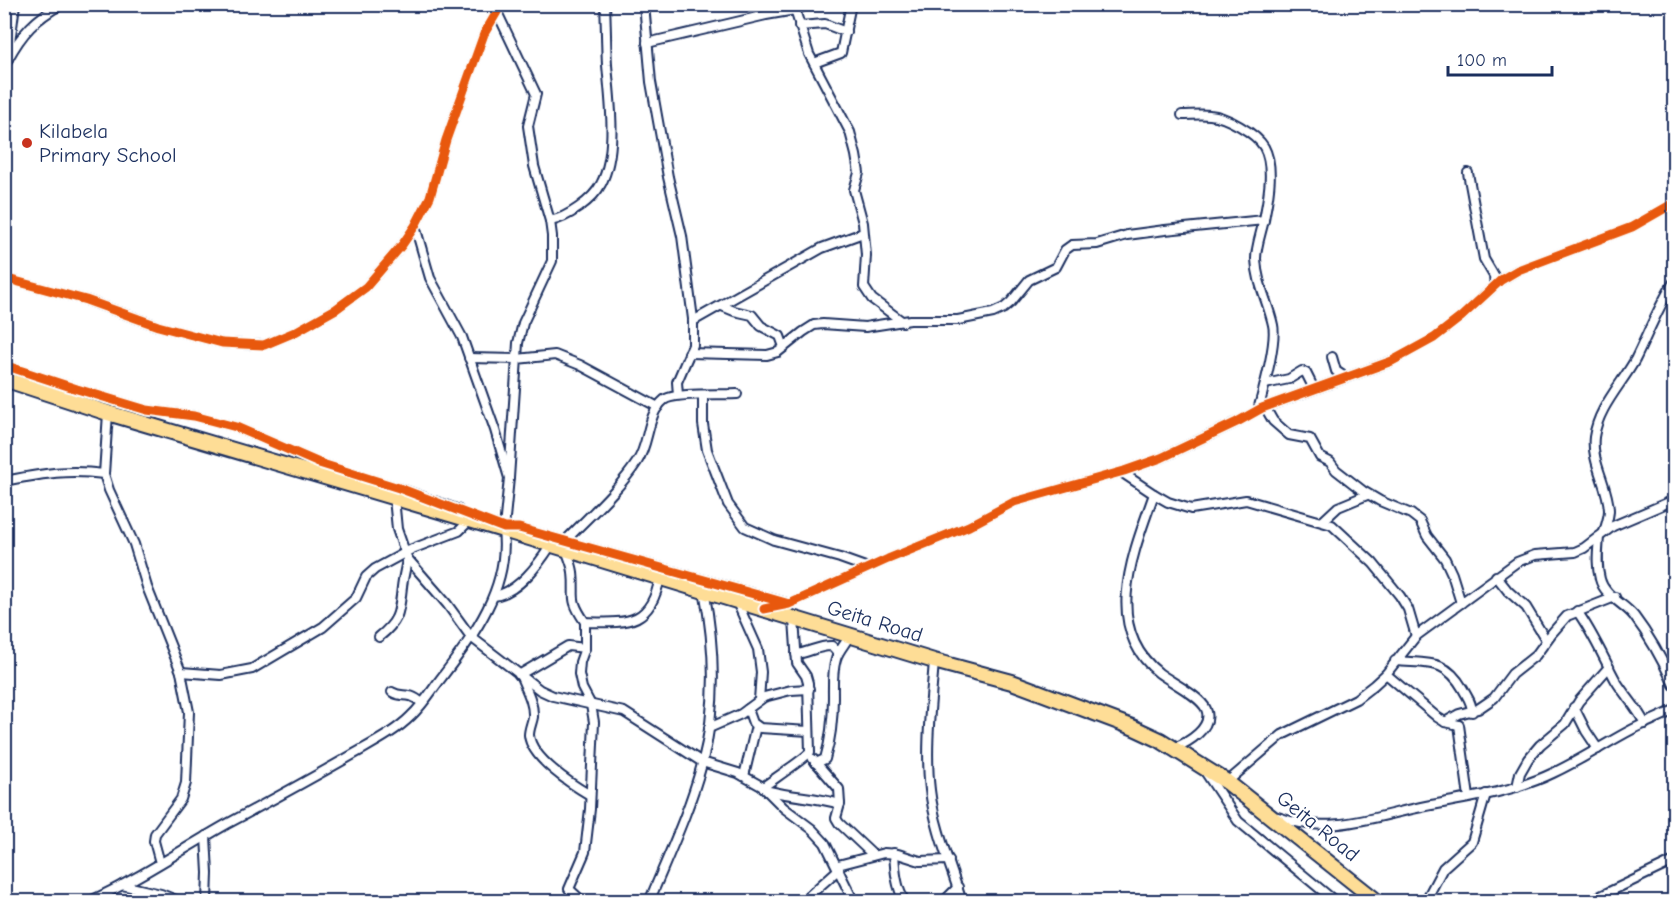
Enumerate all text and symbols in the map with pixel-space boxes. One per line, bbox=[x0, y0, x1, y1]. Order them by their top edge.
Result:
scale bar bbox=[1448, 39, 1552, 77]
text: 100 m bbox=[1457, 50, 1507, 71]
place label: Kilabela Primary School bbox=[39, 119, 177, 167]
marker: Kilabela Primary School bbox=[20, 136, 34, 150]
street label: Geita Road bbox=[824, 595, 926, 647]
street label: Geita Road bbox=[1272, 786, 1364, 866]

